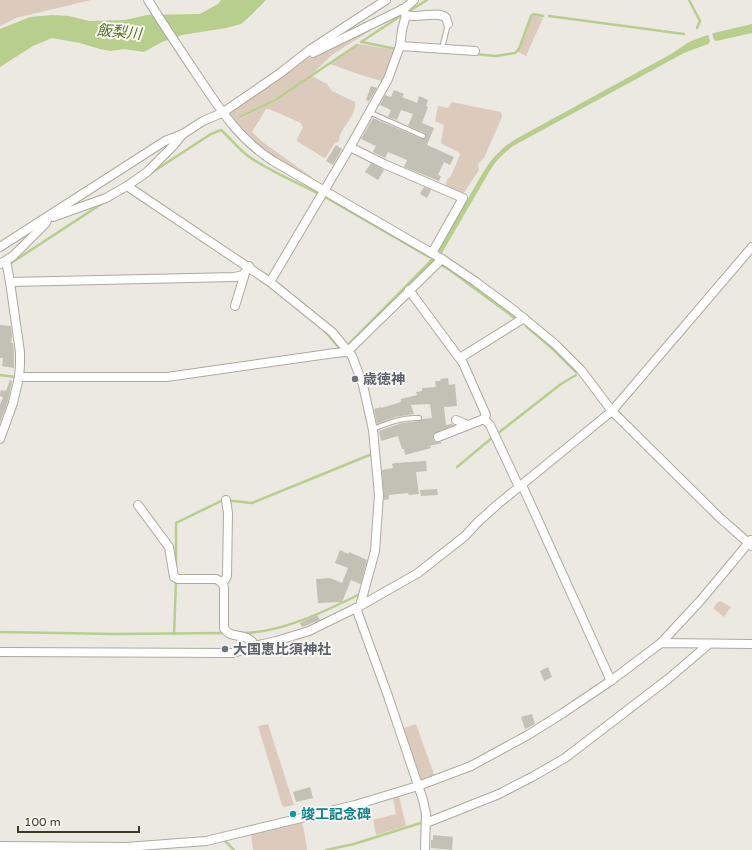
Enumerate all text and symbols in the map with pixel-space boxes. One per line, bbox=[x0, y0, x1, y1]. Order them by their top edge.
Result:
water label: 飯梨川 bbox=[96, 21, 144, 43]
place label: 歳徳神 bbox=[363, 371, 405, 388]
marker: 歳徳神 bbox=[350, 374, 360, 384]
place label: 大国恵比須神社 bbox=[233, 641, 331, 658]
marker: 大国恵比須神社 bbox=[220, 644, 230, 654]
place label: 竣工記念碑 bbox=[301, 806, 371, 823]
scale bar bbox=[18, 808, 139, 834]
marker: 竣工記念碑 bbox=[288, 809, 298, 819]
text: 100 m bbox=[24, 815, 61, 829]

